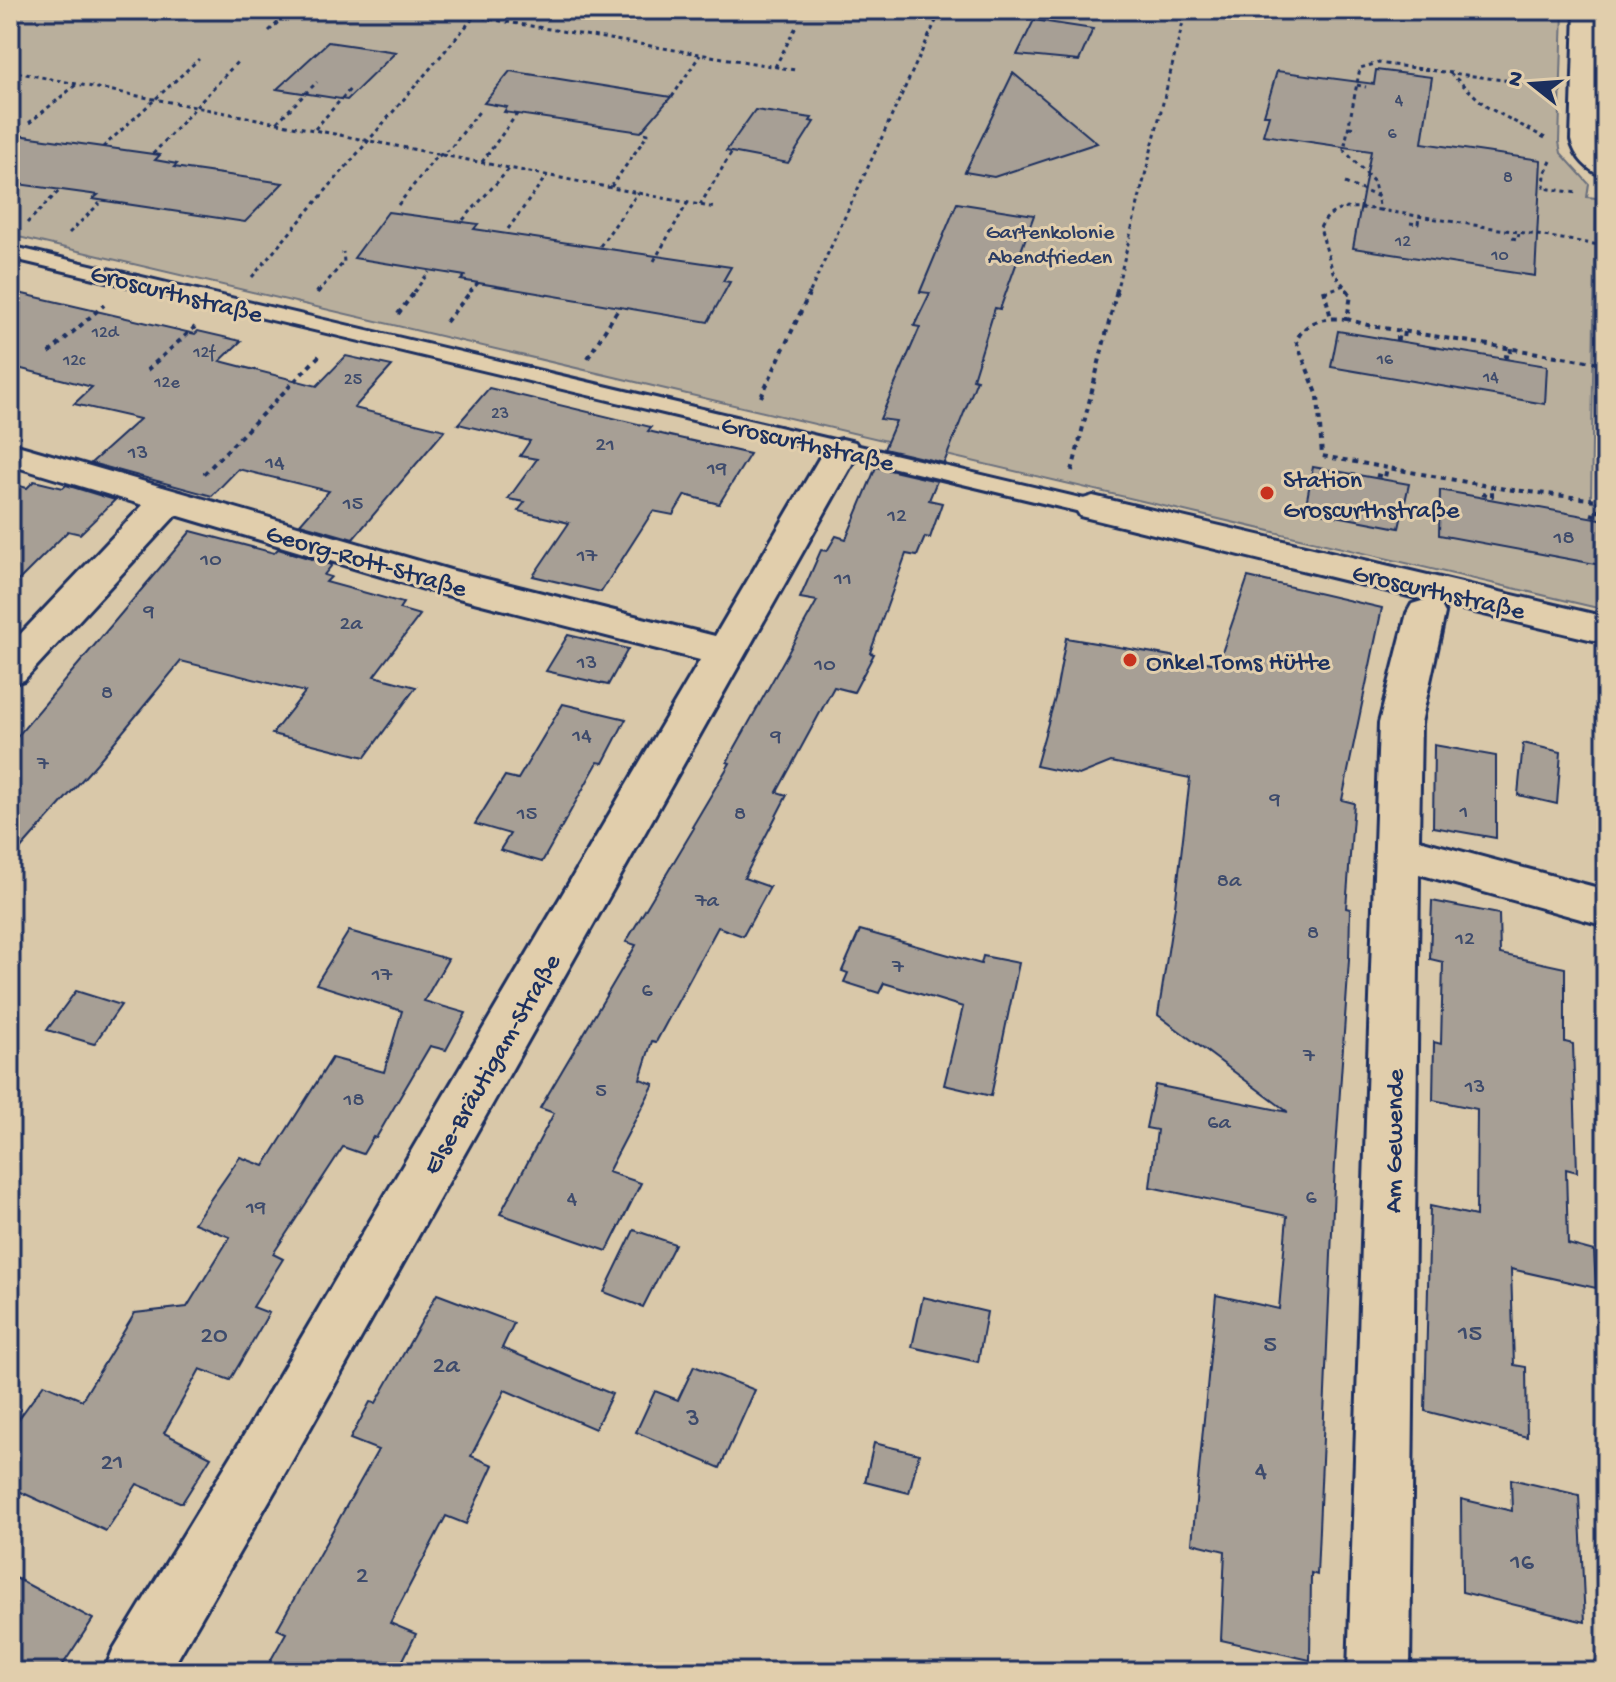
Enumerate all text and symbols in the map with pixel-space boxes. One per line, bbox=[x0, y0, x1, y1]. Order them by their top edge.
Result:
north arrow bbox=[1492, 44, 1572, 124]
text: N bbox=[1502, 69, 1531, 90]
house number: 4 bbox=[1395, 91, 1404, 112]
house number: 6 bbox=[1387, 124, 1397, 145]
house number: 8 bbox=[1503, 168, 1513, 189]
park label: Gartenkolonie Abendfrieden bbox=[986, 221, 1115, 272]
house number: 12 bbox=[1394, 232, 1411, 253]
house number: 10 bbox=[1490, 246, 1509, 267]
street label: Groscurthstraße bbox=[87, 260, 266, 333]
house number: 12d bbox=[91, 323, 120, 344]
house number: 12f bbox=[192, 343, 216, 364]
house number: 16 bbox=[1376, 350, 1394, 371]
house number: 12c bbox=[62, 351, 86, 372]
house number: 14 bbox=[1482, 368, 1499, 389]
house number: 25 bbox=[344, 370, 362, 391]
house number: 12e bbox=[153, 373, 180, 394]
house number: 23 bbox=[491, 404, 509, 425]
street label: Groscurthstraße bbox=[717, 411, 897, 481]
house number: 21 bbox=[595, 433, 615, 459]
house number: 13 bbox=[127, 441, 148, 467]
house number: 14 bbox=[264, 451, 285, 477]
house number: 19 bbox=[706, 457, 727, 483]
place label: Station Groscurthstraße bbox=[1283, 467, 1460, 528]
marker: Station Groscurthstraße bbox=[1258, 484, 1276, 502]
house number: 15 bbox=[342, 492, 363, 518]
house number: 12 bbox=[886, 504, 907, 530]
street label: Georg-Rott-Straße bbox=[262, 520, 470, 607]
house number: 18 bbox=[1553, 526, 1574, 552]
house number: 17 bbox=[576, 544, 598, 570]
house number: 10 bbox=[199, 548, 222, 574]
street label: Groscurthstraße bbox=[1348, 559, 1528, 629]
house number: 11 bbox=[833, 567, 852, 593]
house number: 9 bbox=[142, 600, 155, 626]
house number: 2a bbox=[340, 612, 363, 638]
place label: Onkel Toms Hütte bbox=[1146, 649, 1331, 680]
house number: 13 bbox=[576, 651, 597, 677]
marker: Onkel Toms Hütte bbox=[1121, 651, 1139, 669]
house number: 10 bbox=[813, 653, 836, 679]
house number: 8 bbox=[101, 681, 113, 707]
house number: 14 bbox=[571, 724, 592, 750]
house number: 9 bbox=[769, 725, 782, 751]
house number: 7 bbox=[36, 752, 49, 778]
house number: 9 bbox=[1268, 788, 1281, 814]
house number: 1 bbox=[1459, 800, 1468, 826]
house number: 15 bbox=[516, 802, 537, 828]
house number: 8 bbox=[734, 802, 746, 828]
house number: 8a bbox=[1217, 869, 1242, 895]
house number: 7a bbox=[694, 889, 720, 915]
house number: 8 bbox=[1307, 921, 1319, 947]
house number: 12 bbox=[1454, 927, 1475, 953]
street label: Else-Bräutigam-Straße bbox=[418, 949, 570, 1181]
house number: 7 bbox=[891, 955, 904, 981]
house number: 17 bbox=[371, 963, 393, 989]
house number: 6 bbox=[641, 979, 653, 1005]
house number: 7 bbox=[1302, 1044, 1315, 1070]
street label: Am Gewende bbox=[1380, 1068, 1413, 1214]
house number: 13 bbox=[1464, 1075, 1485, 1101]
house number: 5 bbox=[595, 1079, 607, 1105]
house number: 18 bbox=[343, 1088, 364, 1114]
house number: 6a bbox=[1207, 1111, 1231, 1137]
house number: 6 bbox=[1305, 1186, 1317, 1212]
house number: 4 bbox=[567, 1187, 578, 1213]
house number: 19 bbox=[245, 1196, 266, 1222]
house number: 15 bbox=[1457, 1320, 1482, 1351]
house number: 20 bbox=[200, 1322, 228, 1353]
house number: 5 bbox=[1263, 1331, 1277, 1362]
house number: 2a bbox=[432, 1352, 461, 1383]
house number: 3 bbox=[685, 1405, 700, 1436]
house number: 21 bbox=[100, 1449, 124, 1480]
house number: 4 bbox=[1255, 1457, 1267, 1488]
house number: 16 bbox=[1509, 1549, 1535, 1580]
house number: 2 bbox=[356, 1562, 369, 1593]

